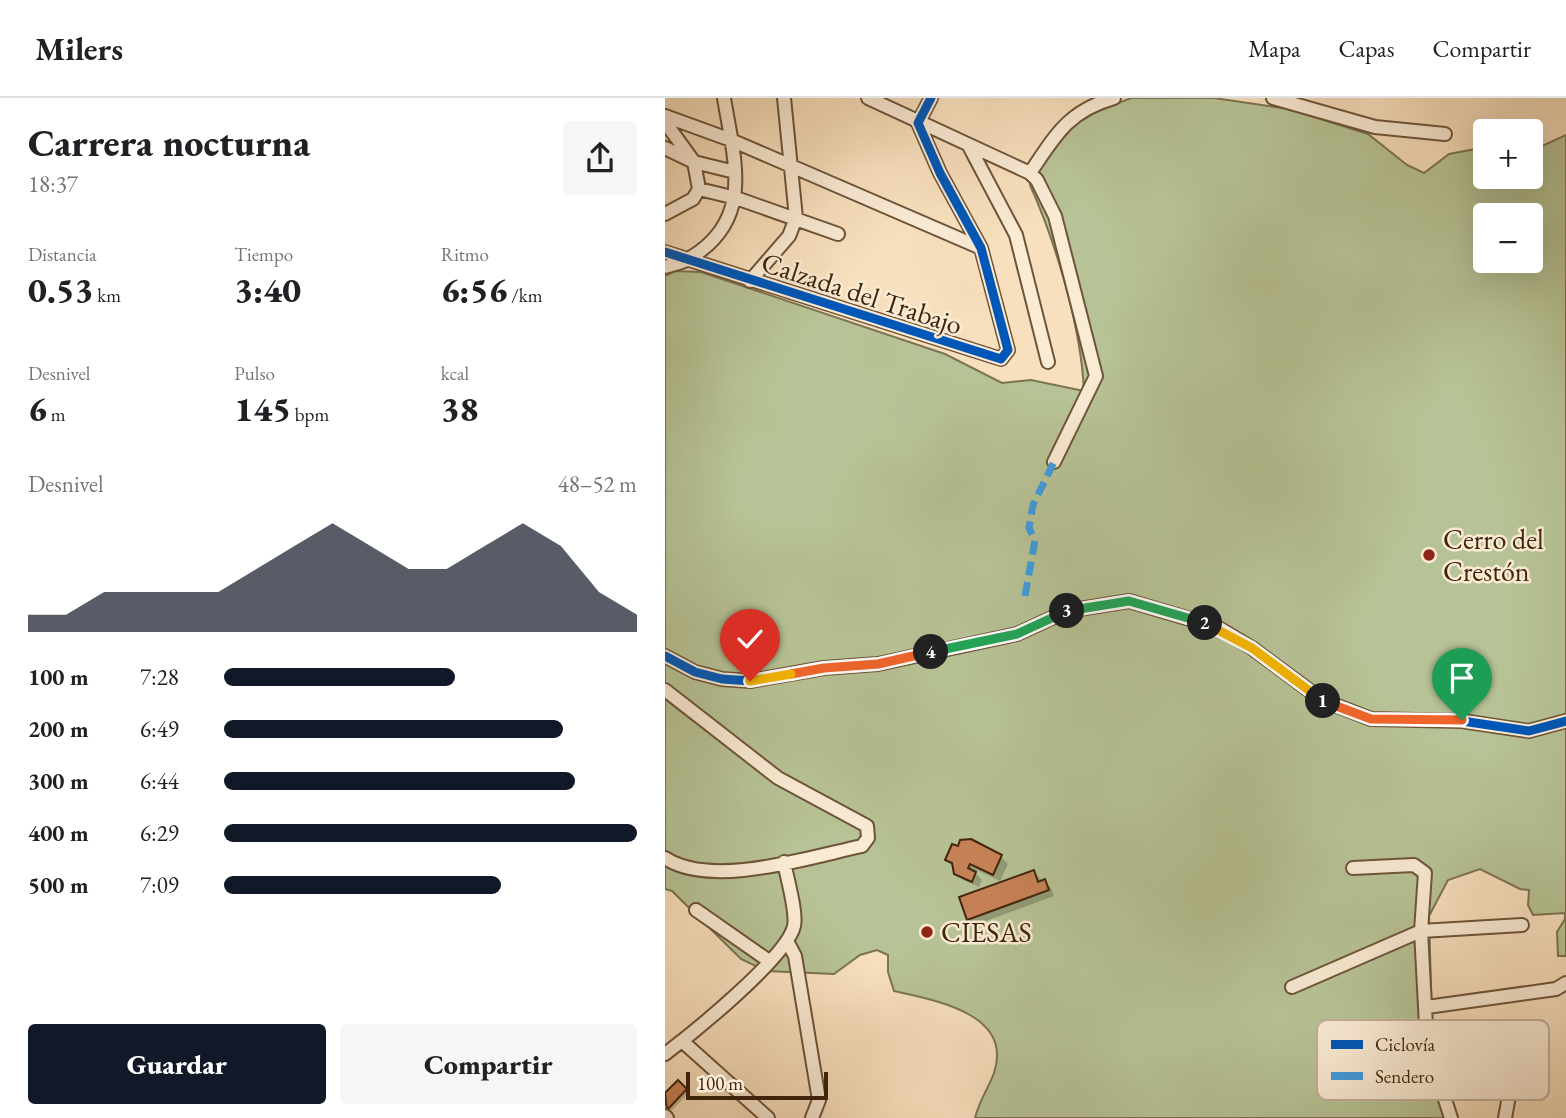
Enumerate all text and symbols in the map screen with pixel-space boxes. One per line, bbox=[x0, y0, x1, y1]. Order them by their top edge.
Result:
text: Milers bbox=[35, 27, 123, 70]
text: Mapa bbox=[1248, 33, 1300, 64]
text: Capas bbox=[1338, 33, 1394, 64]
text: Compartir bbox=[1432, 33, 1531, 64]
text: Carrera nocturna bbox=[28, 118, 310, 167]
map controls bbox=[1473, 119, 1543, 273]
button: + bbox=[1473, 119, 1543, 189]
button: share bbox=[563, 121, 637, 195]
text: 18:37 bbox=[28, 169, 78, 199]
button: − bbox=[1473, 203, 1543, 273]
text: Distancia bbox=[28, 242, 97, 267]
text: Tiempo bbox=[234, 242, 293, 267]
text: Ritmo bbox=[441, 242, 489, 267]
street label: Calzada del Trabajo bbox=[757, 244, 967, 342]
text: 0.53 bbox=[28, 267, 94, 312]
text: 3:40 bbox=[234, 267, 301, 312]
text: 6:56 bbox=[441, 267, 507, 312]
text: km bbox=[94, 283, 121, 308]
text: /km bbox=[507, 283, 543, 308]
text: Desnivel bbox=[28, 361, 90, 386]
text: Pulso bbox=[234, 361, 275, 386]
text: kcal bbox=[441, 361, 469, 386]
text: 6 bbox=[28, 386, 47, 431]
text: 145 bbox=[234, 386, 291, 431]
text: 38 bbox=[441, 386, 478, 431]
text: m bbox=[47, 402, 66, 427]
text: bpm bbox=[291, 402, 329, 427]
text: Desnivel bbox=[28, 469, 104, 499]
text: 48–52 m bbox=[558, 469, 637, 499]
place label: Cerro del Crestón bbox=[1443, 521, 1544, 589]
marker: Cerro del Crestón bbox=[1421, 547, 1437, 563]
pin: 3 bbox=[1049, 594, 1085, 628]
text: 3 bbox=[1061, 598, 1072, 623]
pin: 2 bbox=[1187, 606, 1223, 640]
pin bbox=[720, 609, 780, 681]
text: 2 bbox=[1199, 610, 1210, 635]
icon: check bbox=[731, 620, 769, 658]
pin: 4 bbox=[913, 634, 949, 670]
text: 4 bbox=[925, 639, 936, 664]
pin bbox=[1432, 648, 1492, 720]
icon: arrive bbox=[1443, 659, 1481, 697]
text: 100 m bbox=[28, 662, 89, 692]
text: 7:28 bbox=[140, 662, 179, 692]
pin: 1 bbox=[1305, 684, 1341, 718]
text: 1 bbox=[1317, 688, 1328, 713]
text: 200 m bbox=[28, 714, 89, 744]
text: 6:49 bbox=[140, 714, 179, 744]
text: 300 m bbox=[28, 766, 89, 796]
text: 6:44 bbox=[140, 766, 179, 796]
text: 400 m bbox=[28, 818, 89, 848]
text: 6:29 bbox=[140, 818, 179, 848]
text: 500 m bbox=[28, 870, 89, 900]
text: 7:09 bbox=[140, 870, 179, 900]
place label: CIESAS bbox=[941, 914, 1032, 950]
marker: CIESAS bbox=[919, 924, 935, 940]
legend bbox=[1317, 1020, 1549, 1100]
button: Guardar bbox=[28, 1024, 326, 1104]
button: Compartir bbox=[340, 1024, 637, 1104]
text: Ciclovía bbox=[1375, 1032, 1436, 1057]
text: Sendero bbox=[1375, 1064, 1434, 1089]
scale bar bbox=[686, 1069, 828, 1101]
text: 100 m bbox=[697, 1071, 743, 1096]

